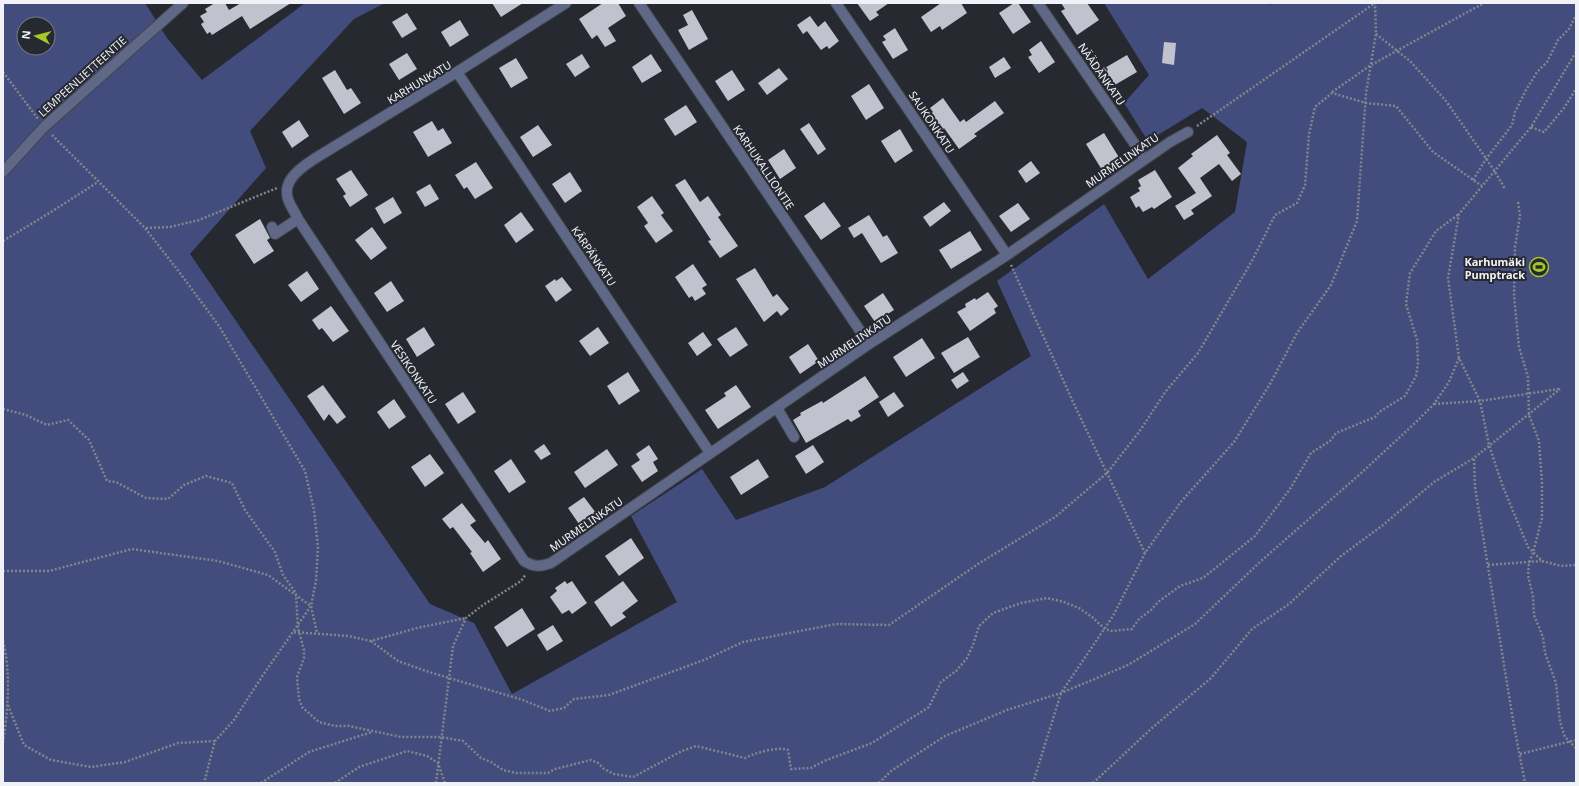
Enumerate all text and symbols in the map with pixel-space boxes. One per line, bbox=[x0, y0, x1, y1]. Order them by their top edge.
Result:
north arrow bbox=[16, 16, 56, 56]
text: N bbox=[18, 29, 34, 40]
street label: LEMPEENLIETTEENTIE bbox=[35, 32, 129, 120]
street label: NÄÄDÄNKATU bbox=[1075, 40, 1129, 108]
street label: KARHUNKATU bbox=[384, 57, 454, 107]
street label: SAUKONKATU bbox=[906, 88, 958, 156]
street label: KARHUKALLIONTIE bbox=[730, 122, 798, 212]
street label: MURMELINKATU bbox=[1082, 129, 1162, 191]
street label: KÄRPÄNKATU bbox=[568, 223, 620, 289]
place label: Karhumäki Pumptrack bbox=[1464, 254, 1525, 282]
sports icon: Karhumäki Pumptrack bbox=[1528, 256, 1550, 278]
street label: MURMELINKATU bbox=[814, 311, 894, 371]
street label: VESIKONKATU bbox=[387, 337, 441, 407]
street label: MURMELINKATU bbox=[546, 493, 626, 555]

